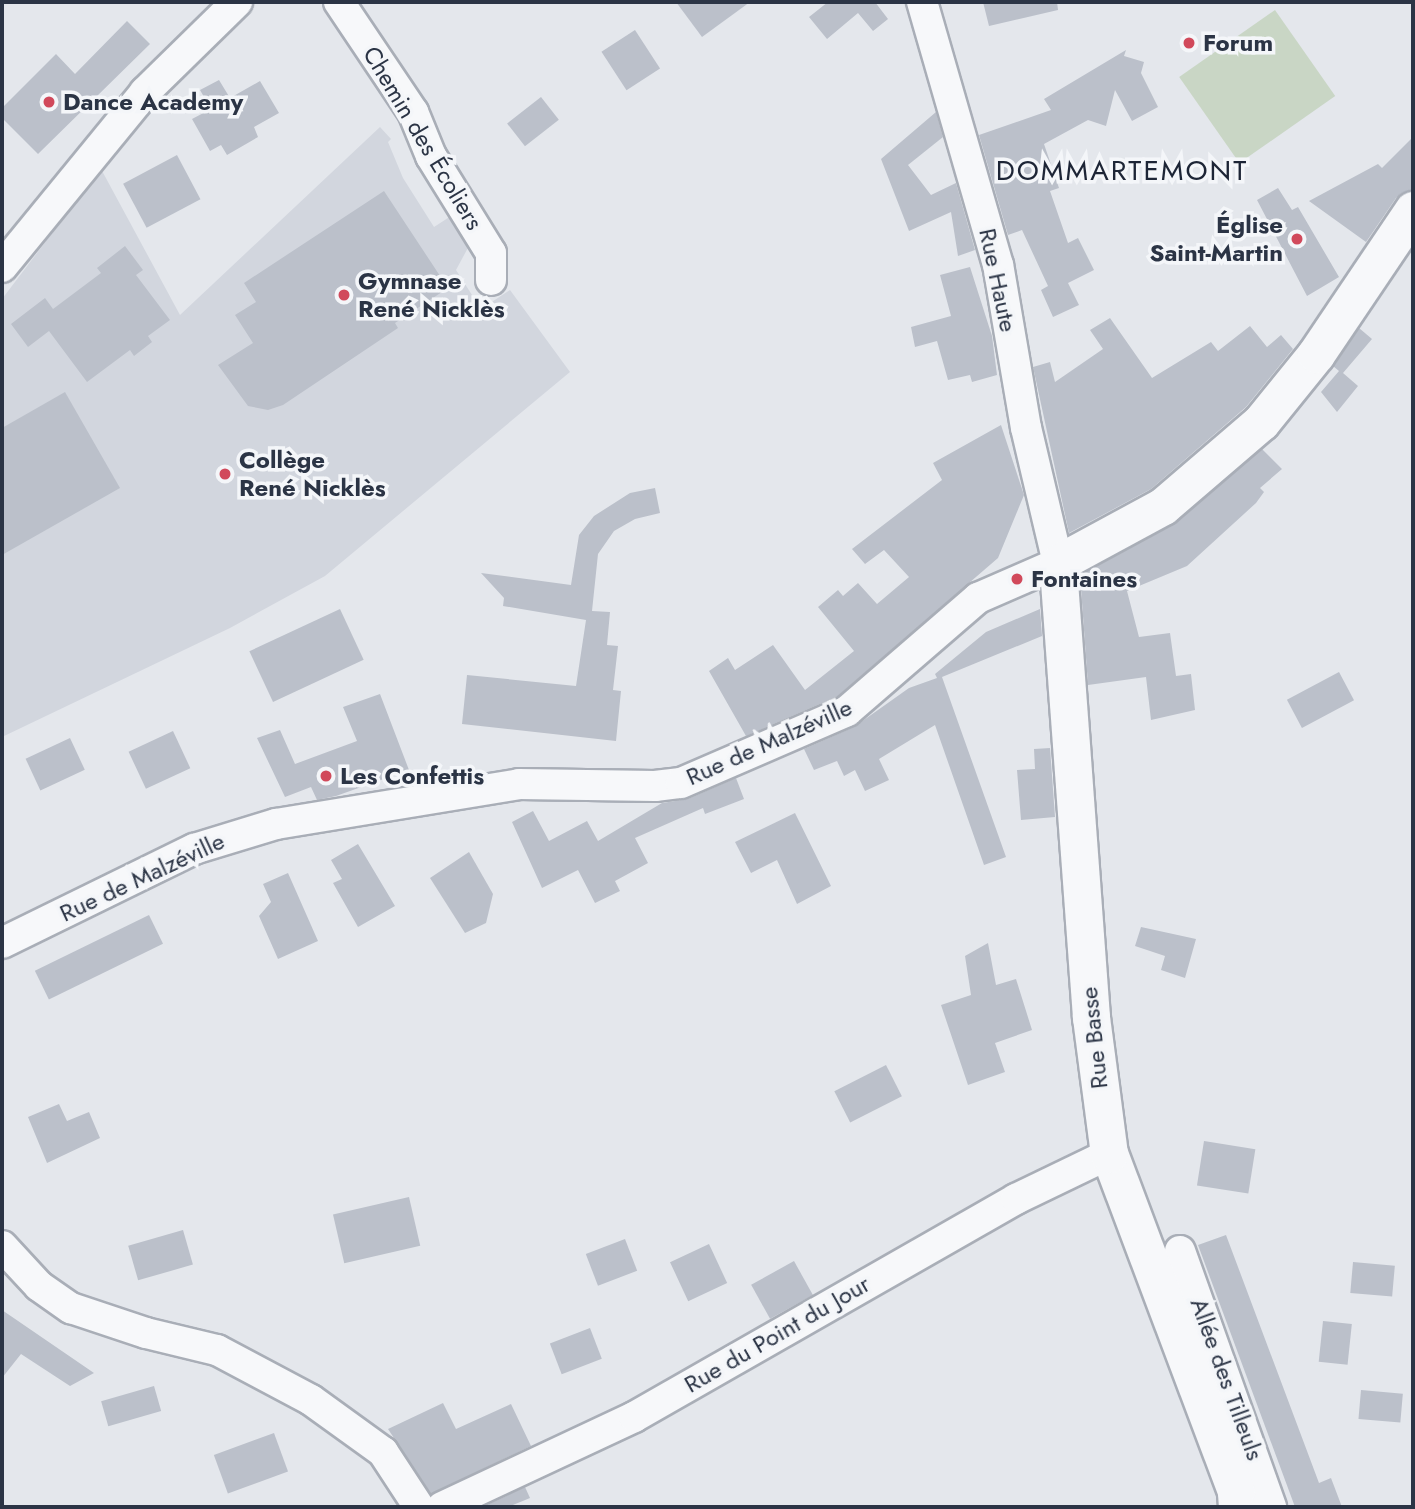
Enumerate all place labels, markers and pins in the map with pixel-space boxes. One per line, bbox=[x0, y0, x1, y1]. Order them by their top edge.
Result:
place label: Forum bbox=[1203, 29, 1273, 57]
marker: Forum bbox=[1181, 35, 1197, 51]
place label: Dance Academy bbox=[63, 88, 243, 116]
marker: Dance Academy bbox=[41, 94, 57, 110]
place label: Église Saint-Martin bbox=[1149, 211, 1283, 267]
marker: Église Saint-Martin bbox=[1289, 231, 1305, 247]
place label: Gymnase René Nicklès bbox=[358, 267, 505, 323]
marker: Gymnase René Nicklès bbox=[336, 287, 352, 303]
place label: Collège René Nicklès bbox=[239, 446, 386, 502]
marker: Collège René Nicklès bbox=[217, 466, 233, 482]
place label: Fontaines bbox=[1031, 565, 1137, 593]
marker: Fontaines bbox=[1009, 571, 1025, 587]
place label: Les Confettis bbox=[340, 762, 484, 790]
marker: Les Confettis bbox=[318, 768, 334, 784]

